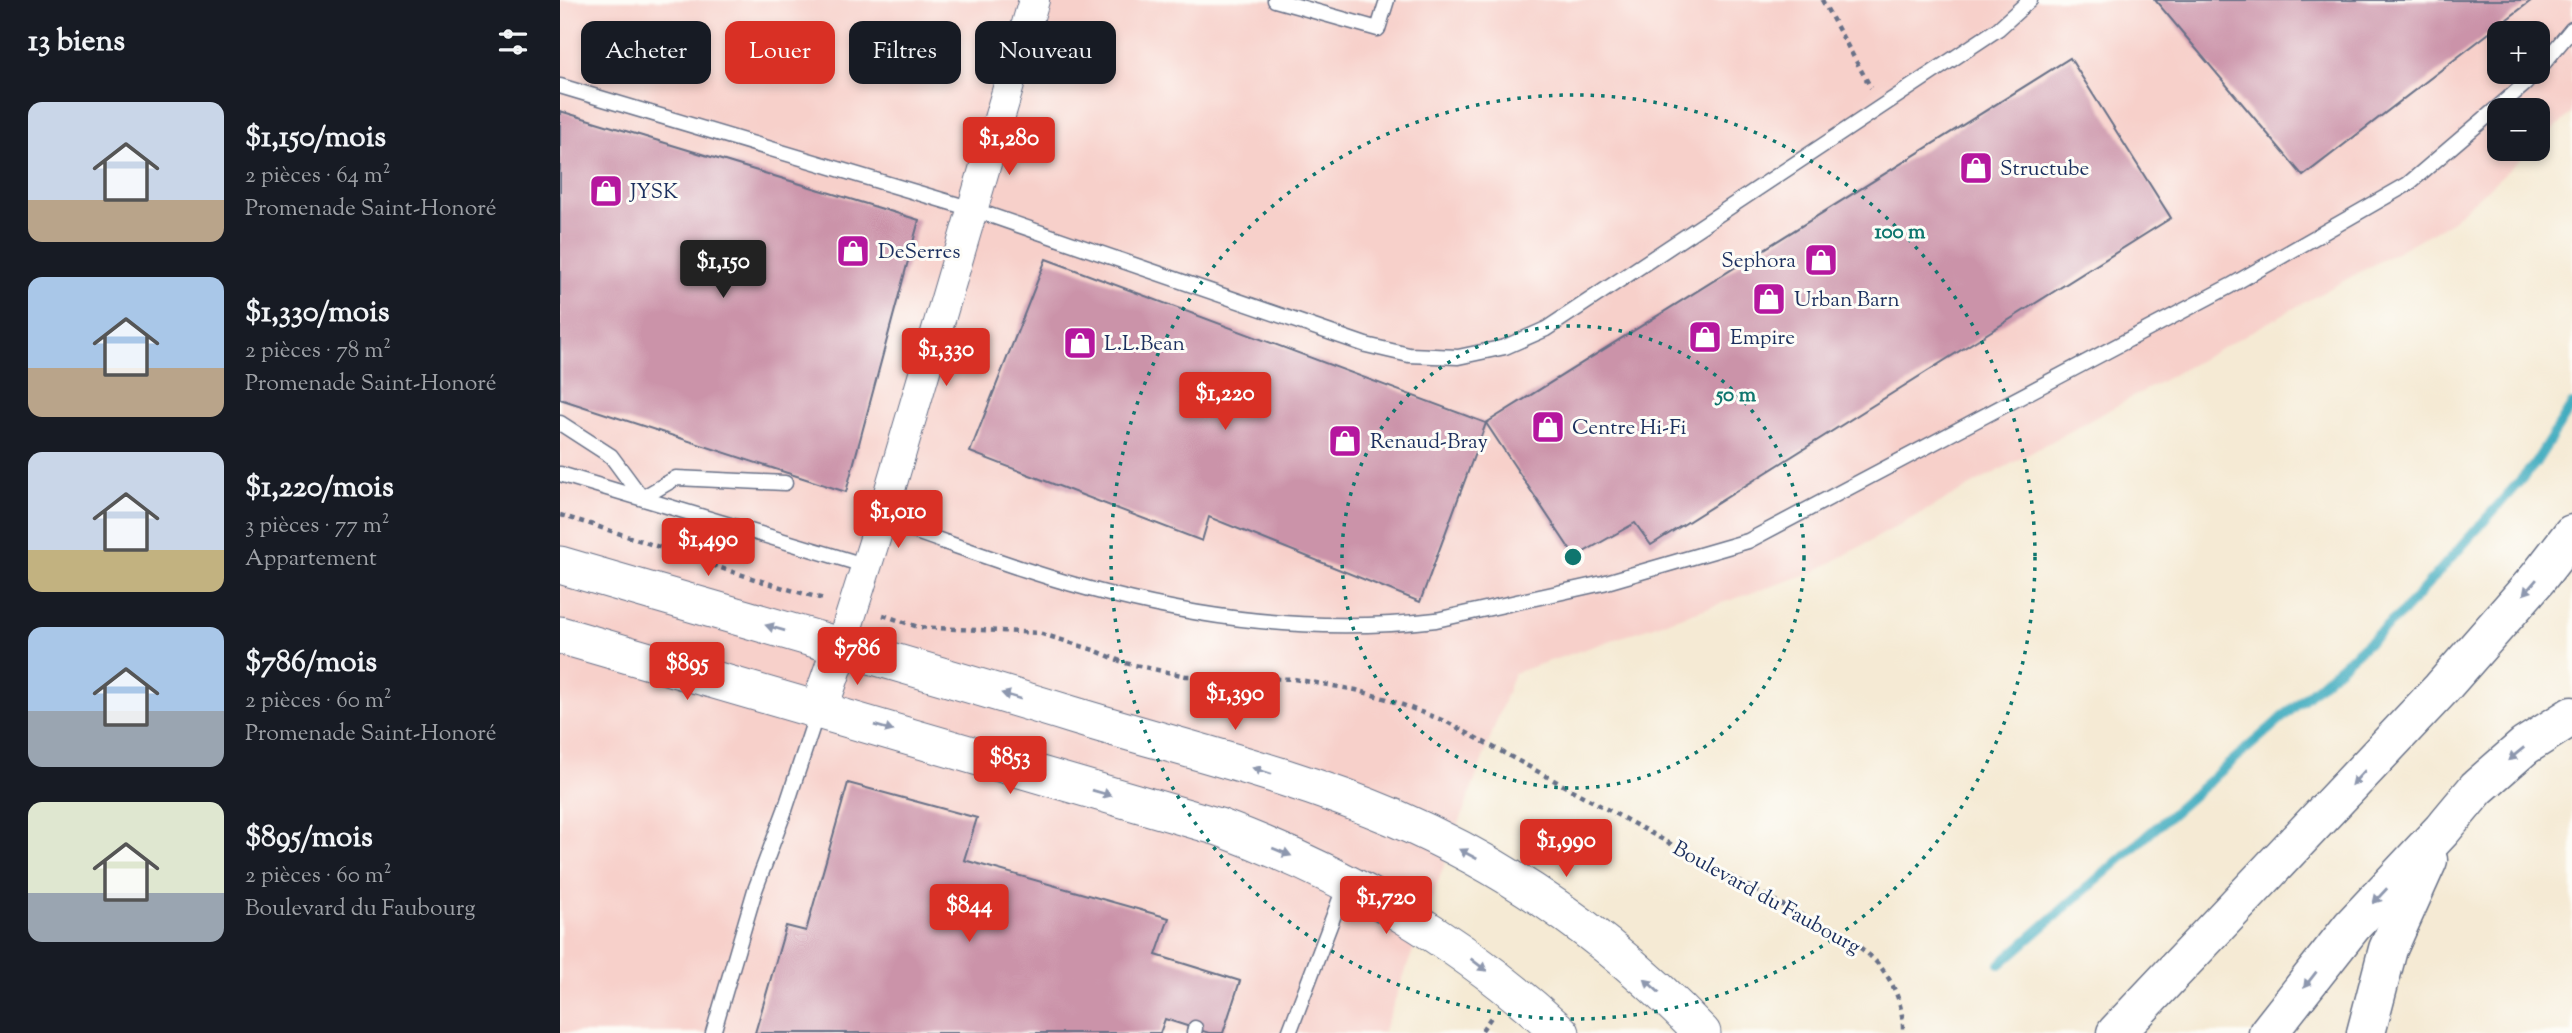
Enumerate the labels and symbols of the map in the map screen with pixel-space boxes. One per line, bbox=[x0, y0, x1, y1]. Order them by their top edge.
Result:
pin: $1,280 bbox=[952, 118, 1066, 177]
shop icon: Structube bbox=[1957, 149, 1995, 187]
place label: Structube bbox=[2000, 155, 2089, 185]
shop icon: JYSK bbox=[587, 172, 625, 210]
place label: JYSK bbox=[629, 178, 678, 208]
text: 100 m bbox=[1875, 218, 1926, 248]
shop icon: DeSerres bbox=[834, 232, 872, 270]
place label: DeSerres bbox=[878, 238, 961, 268]
pin: $1,150 bbox=[666, 240, 780, 300]
shop icon: Sephora bbox=[1802, 241, 1840, 279]
place label: Sephora bbox=[1721, 247, 1796, 277]
shop icon: Urban Barn bbox=[1750, 280, 1788, 318]
place label: Urban Barn bbox=[1794, 286, 1900, 316]
shop icon: Empire bbox=[1686, 318, 1724, 356]
shop icon: L.L.Bean bbox=[1061, 324, 1099, 362]
place label: Empire bbox=[1730, 324, 1795, 354]
pin: $1,330 bbox=[889, 328, 1003, 388]
place label: L.L.Bean bbox=[1104, 330, 1185, 360]
pin: $1,220 bbox=[1168, 372, 1282, 432]
text: 50 m bbox=[1714, 381, 1757, 411]
shop icon: Centre Hi-Fi bbox=[1529, 408, 1567, 446]
place label: Centre Hi-Fi bbox=[1572, 414, 1687, 444]
shop icon: Renaud-Bray bbox=[1326, 422, 1364, 460]
place label: Renaud-Bray bbox=[1370, 428, 1488, 458]
pin: $1,010 bbox=[841, 490, 955, 550]
pin: $1,490 bbox=[651, 518, 765, 578]
centre of rings bbox=[1561, 545, 1585, 569]
one-way arrow bbox=[2523, 579, 2538, 596]
one-way arrow bbox=[764, 622, 785, 632]
pin: $786 bbox=[816, 628, 898, 687]
pin: $895 bbox=[646, 642, 728, 702]
pin: $1,390 bbox=[1178, 672, 1292, 732]
one-way arrow bbox=[1000, 691, 1021, 701]
one-way arrow bbox=[874, 724, 895, 734]
pin: $853 bbox=[969, 736, 1051, 796]
one-way arrow bbox=[2507, 746, 2524, 761]
one-way arrow bbox=[1251, 765, 1272, 776]
one-way arrow bbox=[2350, 769, 2366, 786]
one-way arrow bbox=[1092, 788, 1113, 798]
pin: $1,990 bbox=[1509, 820, 1623, 879]
street label: Boulevard du Faubourg bbox=[1667, 835, 1865, 963]
one-way arrow bbox=[1272, 846, 1293, 857]
one-way arrow bbox=[1458, 848, 1478, 860]
pin: $1,720 bbox=[1329, 876, 1443, 936]
pin: $844 bbox=[928, 884, 1010, 944]
one-way arrow bbox=[2373, 887, 2389, 904]
one-way arrow bbox=[1469, 957, 1487, 972]
one-way arrow bbox=[2303, 970, 2318, 988]
one-way arrow bbox=[1643, 978, 1661, 994]

